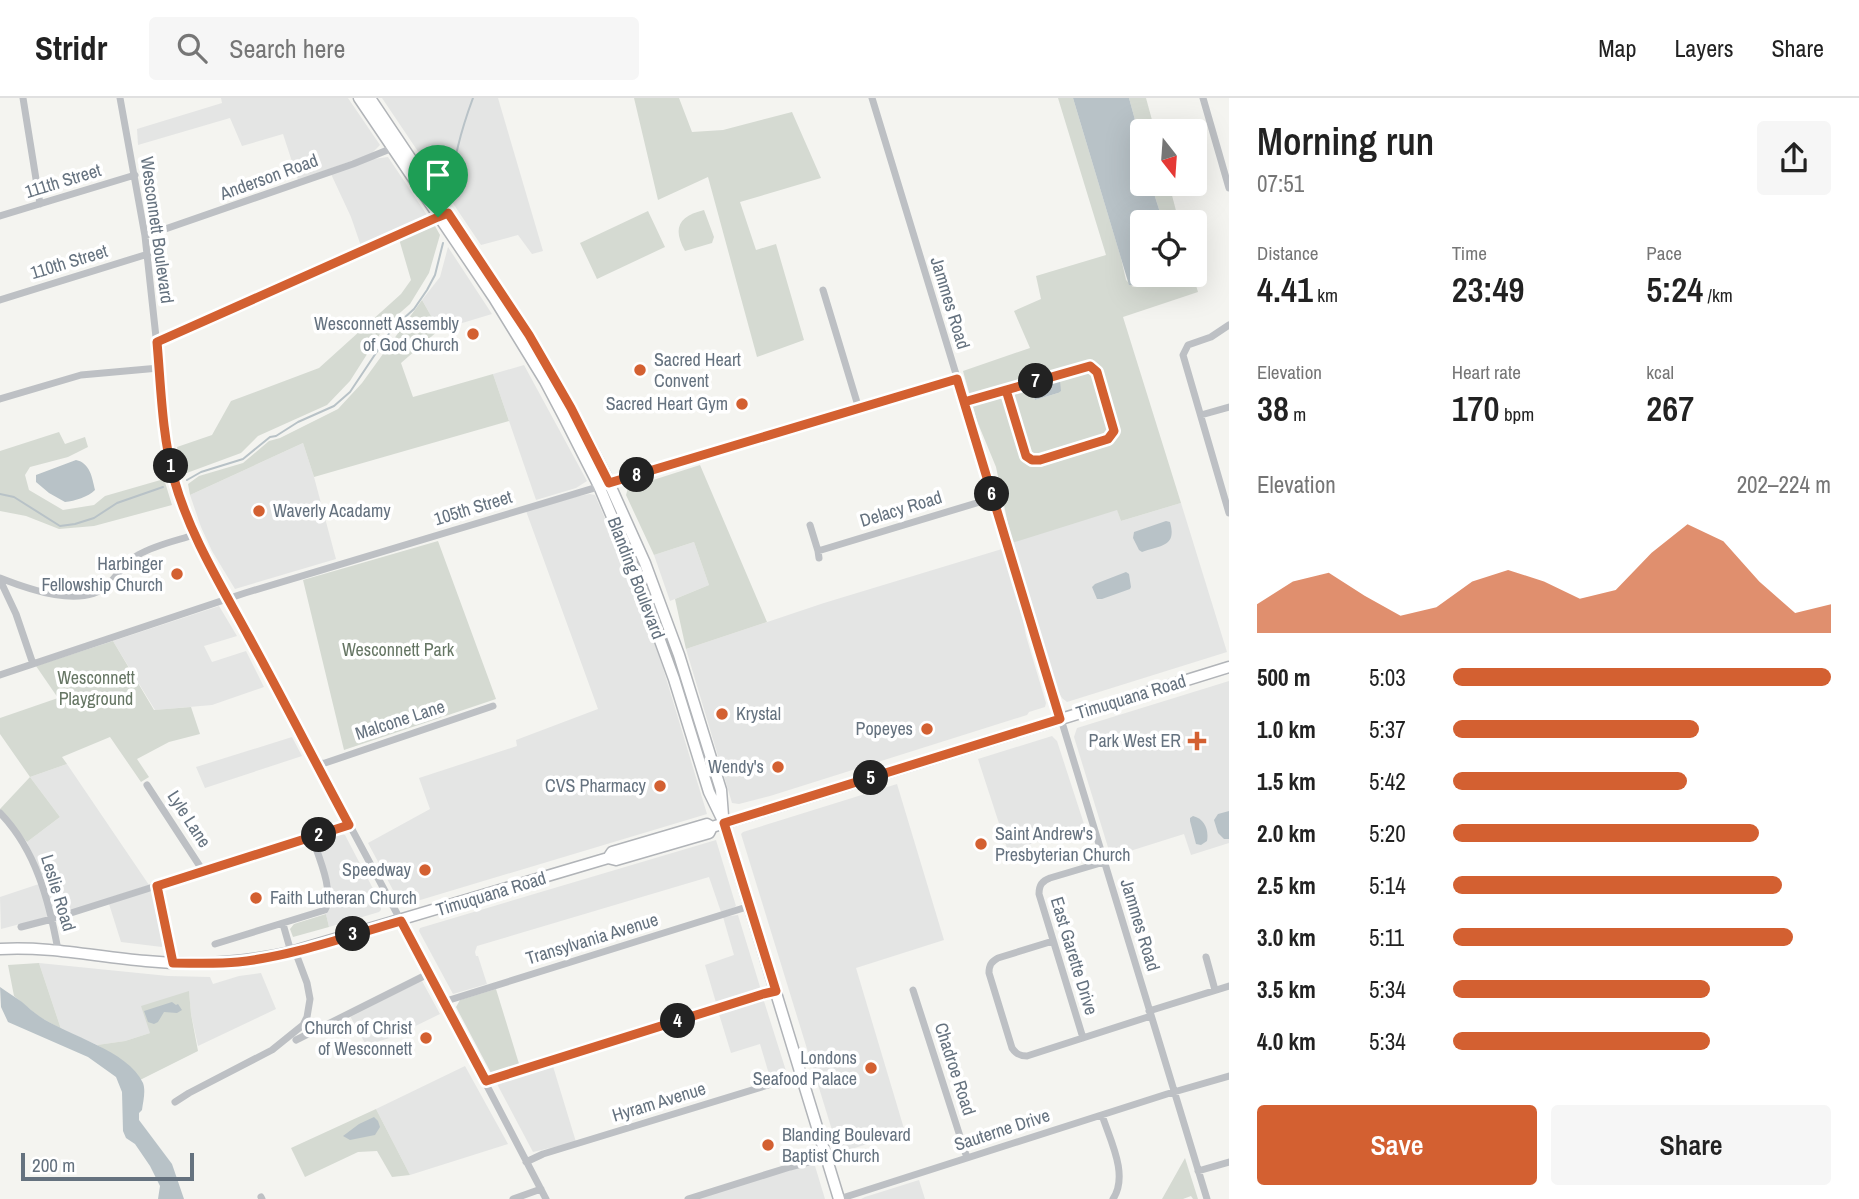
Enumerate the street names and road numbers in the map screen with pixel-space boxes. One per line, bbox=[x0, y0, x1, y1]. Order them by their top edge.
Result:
street label: Anderson Road bbox=[215, 147, 321, 206]
street label: Wesconnett Boulevard bbox=[135, 155, 180, 305]
street label: 111th Street bbox=[22, 157, 104, 204]
street label: 110th Street bbox=[27, 238, 110, 285]
street label: Jammes Road bbox=[925, 254, 976, 352]
street label: 105th Street bbox=[431, 484, 515, 531]
street label: Delacy Road bbox=[857, 484, 945, 533]
street label: Blanding Boulevard bbox=[602, 513, 671, 642]
street label: Timuquana Road bbox=[1073, 668, 1189, 725]
street label: Malcone Lane bbox=[352, 693, 448, 746]
street label: Lyle Lane bbox=[162, 785, 217, 852]
street label: Leslie Road bbox=[35, 852, 82, 934]
street label: Timuquana Road bbox=[433, 865, 549, 922]
street label: Jammes Road bbox=[1115, 876, 1166, 974]
street label: East Garette Drive bbox=[1045, 894, 1104, 1018]
street label: Transylvania Avenue bbox=[523, 907, 661, 971]
street label: Chadroe Road bbox=[929, 1019, 982, 1118]
street label: Hyram Avenue bbox=[609, 1075, 709, 1128]
street label: Sauterne Drive bbox=[951, 1102, 1053, 1157]

